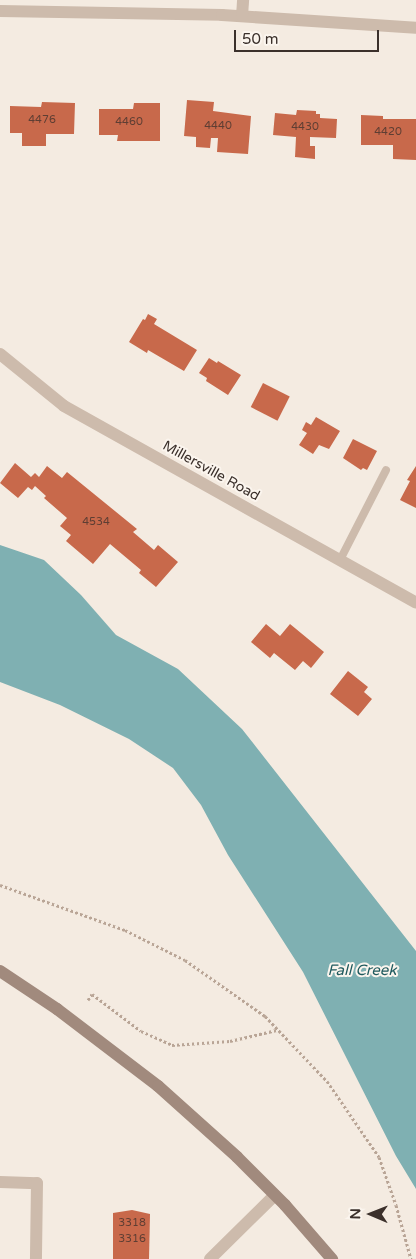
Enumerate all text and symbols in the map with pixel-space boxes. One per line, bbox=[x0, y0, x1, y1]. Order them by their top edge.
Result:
scale bar bbox=[236, 20, 381, 52]
text: 50 m bbox=[242, 30, 279, 48]
house number: 4476 bbox=[28, 113, 56, 127]
house number: 4460 bbox=[115, 115, 143, 129]
house number: 4440 bbox=[204, 119, 232, 133]
house number: 4430 bbox=[291, 120, 319, 134]
house number: 4420 bbox=[374, 125, 402, 139]
street label: Millersville Road bbox=[160, 437, 262, 505]
house number: 4534 bbox=[82, 515, 110, 529]
water label: Fall Creek bbox=[328, 962, 396, 980]
north arrow bbox=[346, 1189, 396, 1239]
text: N bbox=[347, 1208, 364, 1220]
house number: 3318 bbox=[118, 1216, 146, 1230]
house number: 3316 bbox=[118, 1232, 146, 1246]

